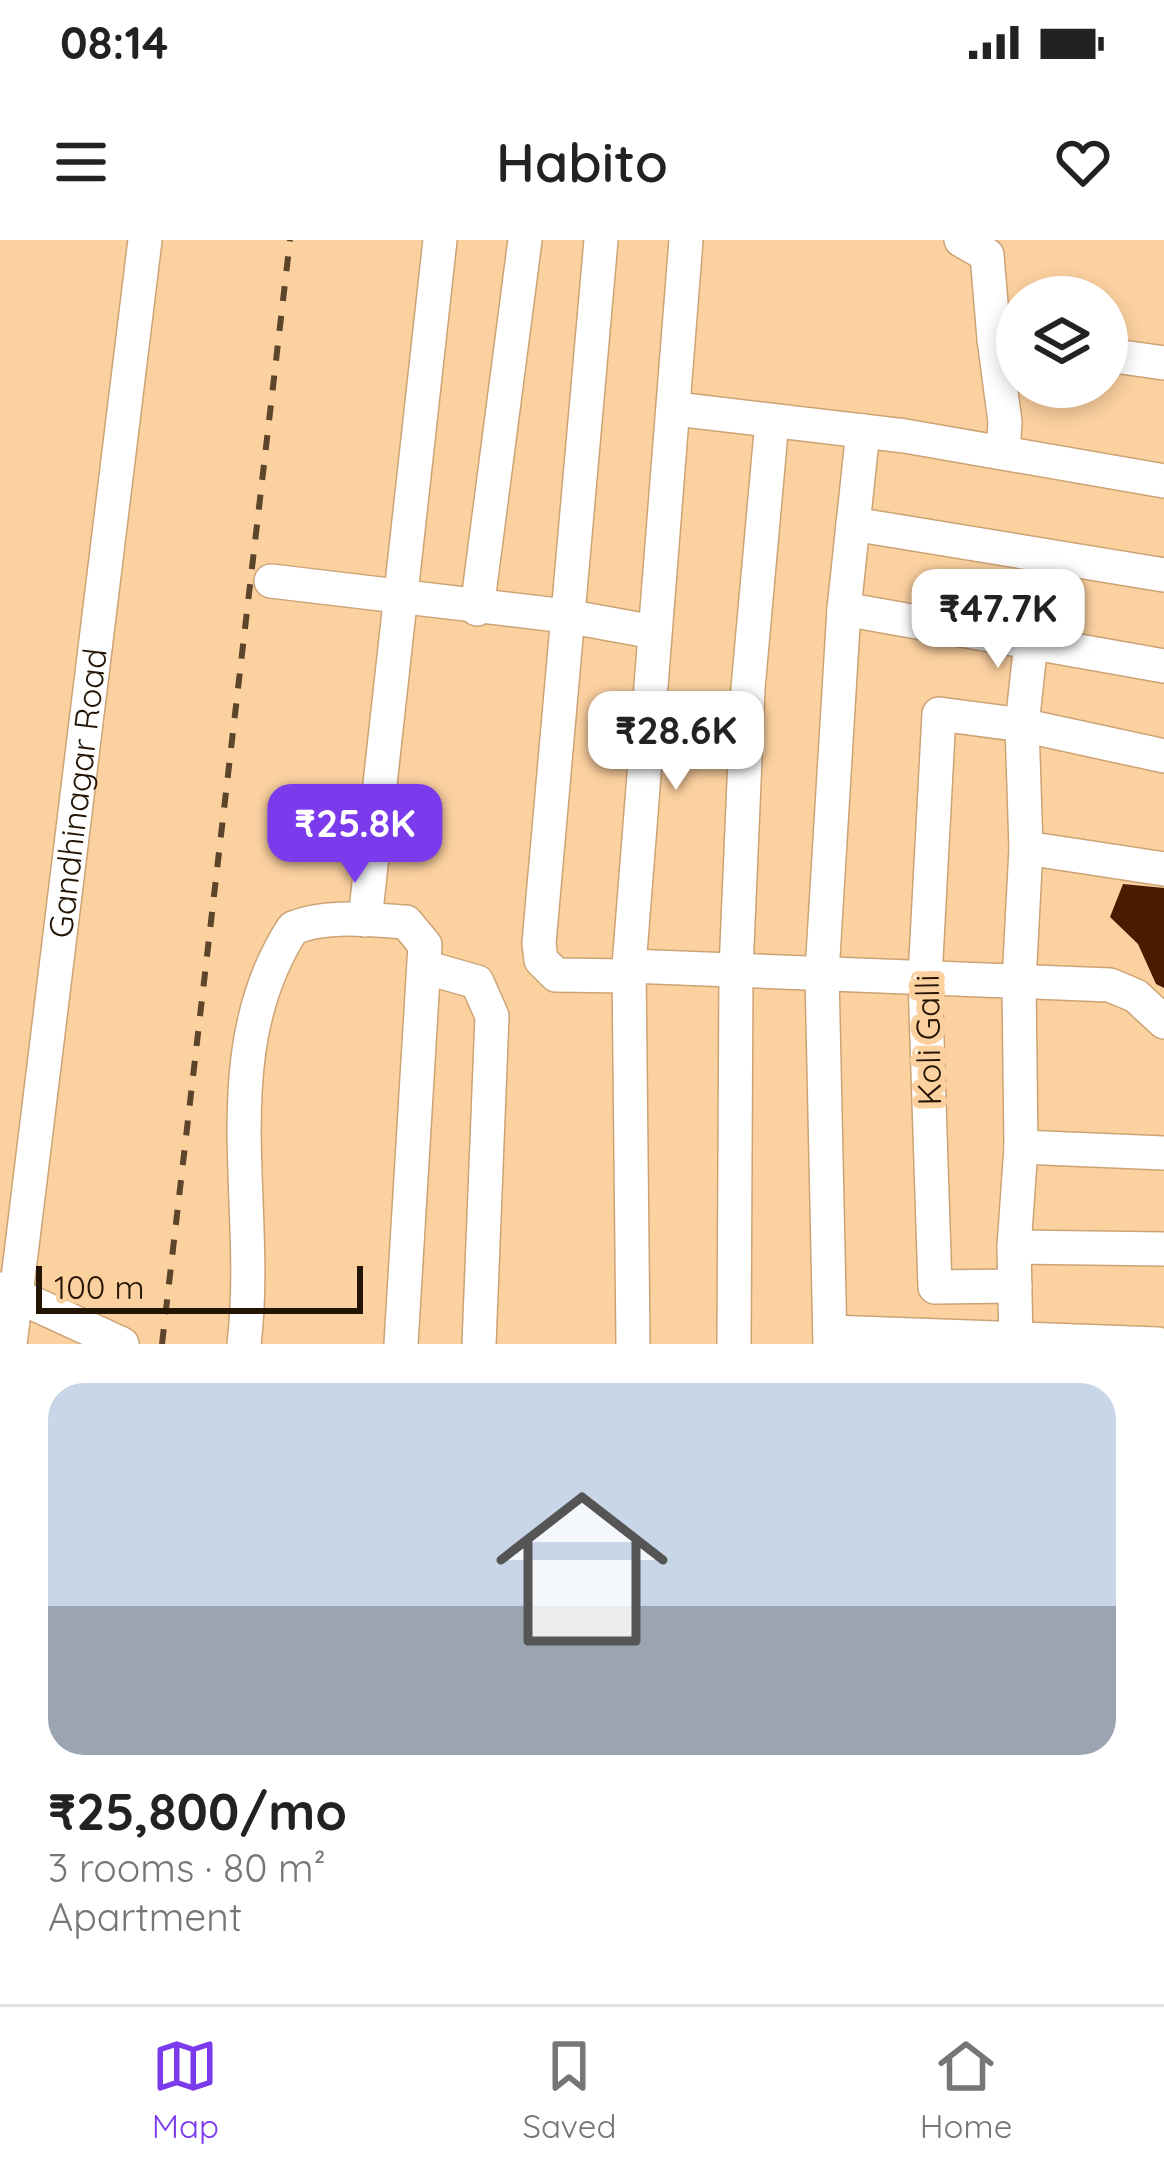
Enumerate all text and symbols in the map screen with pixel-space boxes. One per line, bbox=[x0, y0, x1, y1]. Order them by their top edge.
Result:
text: 08:14 bbox=[60, 14, 169, 70]
text: Habito bbox=[496, 128, 668, 196]
icon: menu bbox=[48, 129, 114, 195]
icon: heart bbox=[1050, 129, 1116, 195]
map controls bbox=[996, 276, 1128, 408]
button: layers bbox=[996, 276, 1128, 408]
pin: ₹47.7K bbox=[900, 569, 1096, 671]
text: ₹47.7K bbox=[939, 583, 1057, 632]
street label: Gandhinagar Road bbox=[39, 646, 115, 940]
pin: ₹28.6K bbox=[578, 691, 774, 793]
text: ₹28.6K bbox=[615, 705, 737, 754]
pin: ₹25.8K bbox=[257, 784, 453, 886]
text: ₹25.8K bbox=[294, 798, 416, 847]
street label: Koli Galli bbox=[906, 974, 949, 1106]
scale bar bbox=[36, 1260, 363, 1313]
text: 100 m bbox=[54, 1266, 145, 1307]
icon: home bbox=[474, 1461, 690, 1677]
text: ₹25,800/mo bbox=[48, 1779, 347, 1843]
text: 3 rooms · 80 m² bbox=[48, 1843, 326, 1892]
text: Apartment bbox=[48, 1892, 242, 1941]
tab: Map bbox=[152, 2033, 219, 2146]
tab: Saved bbox=[522, 2033, 616, 2146]
tab: Home bbox=[920, 2033, 1012, 2146]

